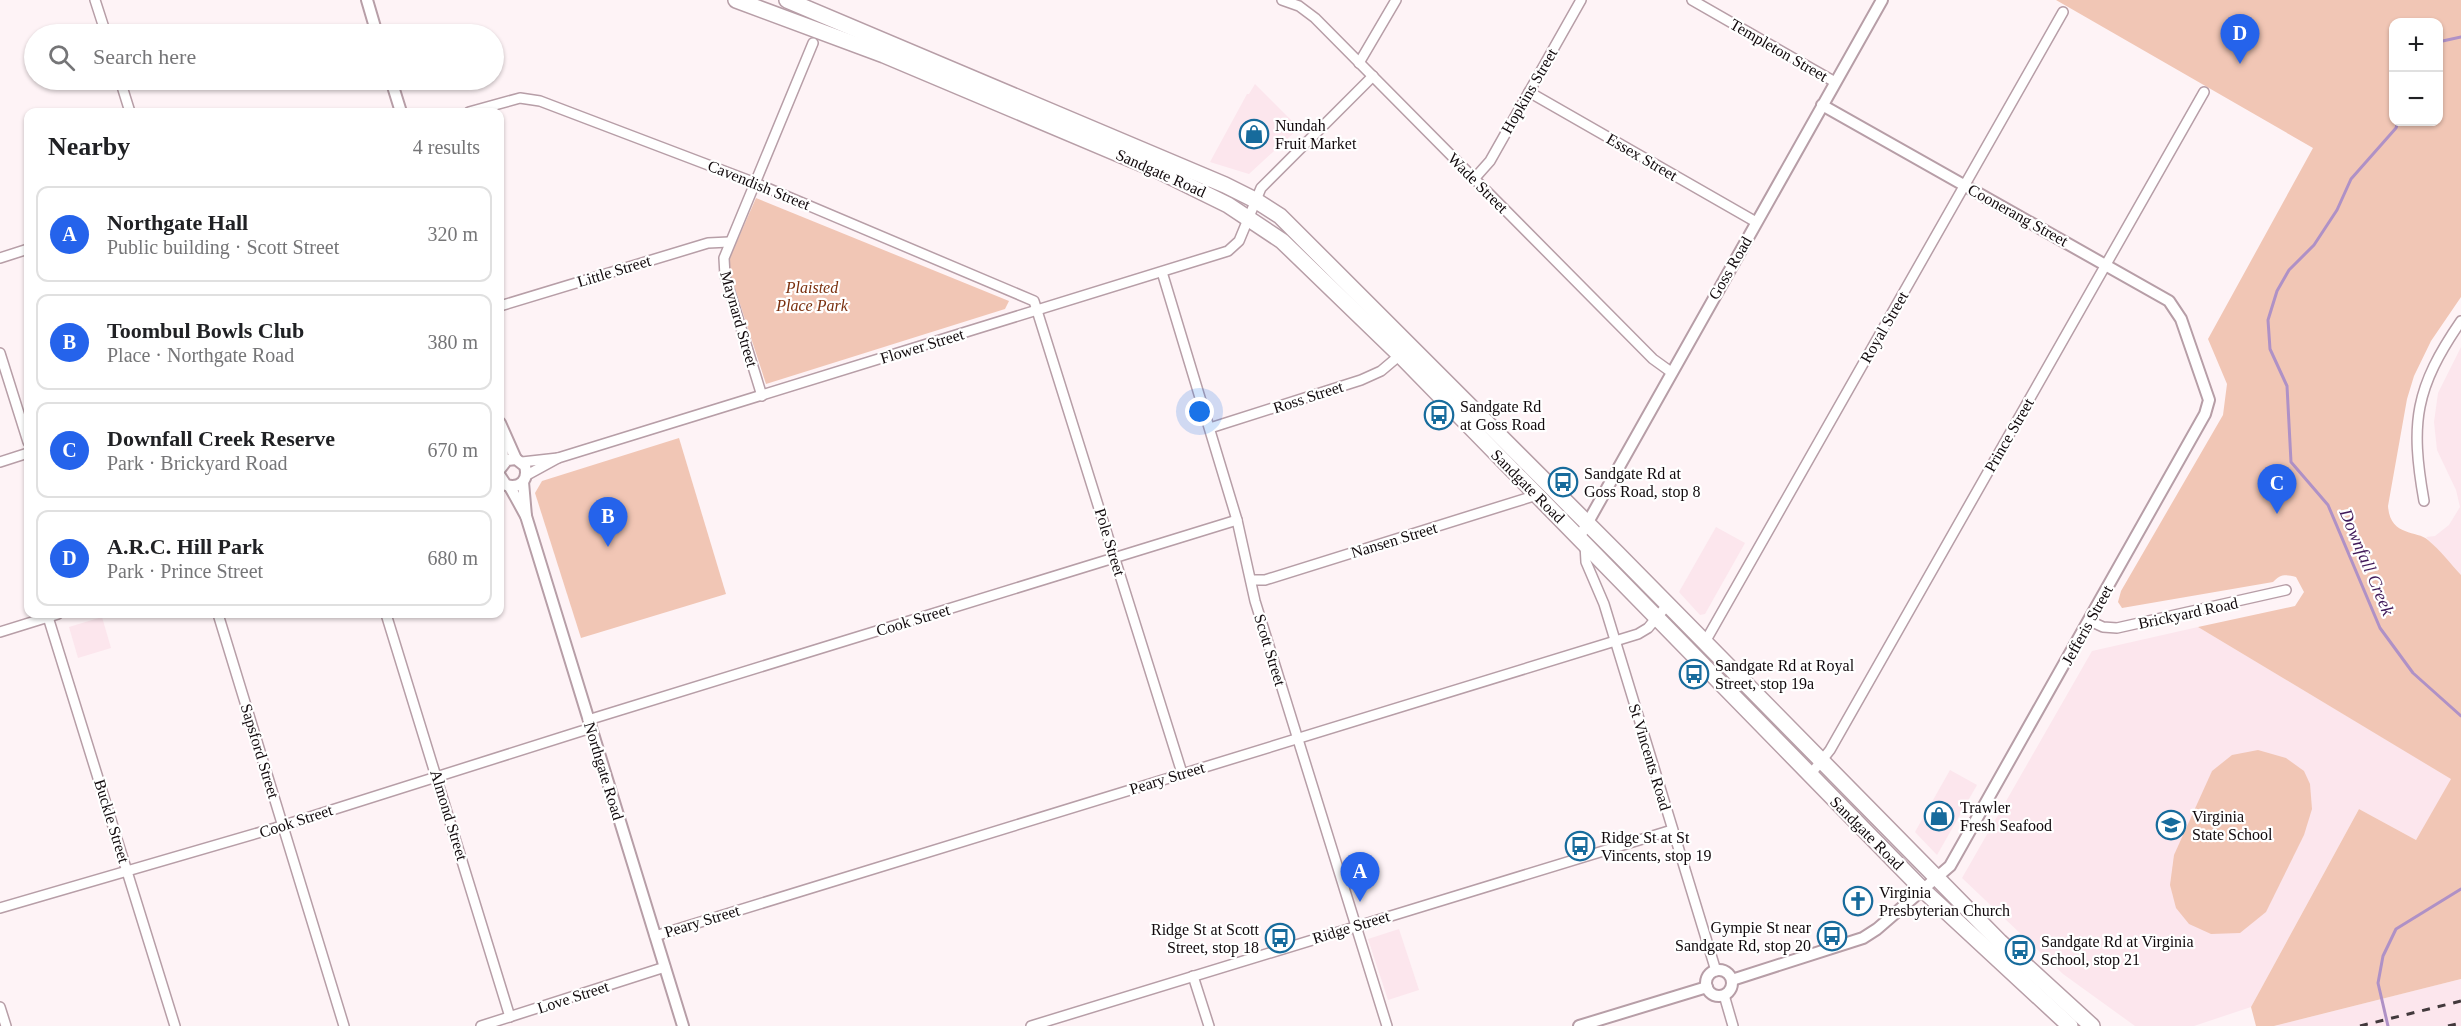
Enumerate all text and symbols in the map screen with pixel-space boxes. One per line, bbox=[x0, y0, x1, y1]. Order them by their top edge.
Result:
pin: D bbox=[2220, 14, 2260, 64]
street label: Templeton Street bbox=[1727, 15, 1831, 86]
map controls bbox=[2389, 18, 2443, 126]
button: + bbox=[2389, 18, 2443, 72]
search box bbox=[24, 24, 504, 90]
icon: search bbox=[45, 41, 78, 74]
text: Search here bbox=[93, 44, 196, 69]
street label: Hopkins Street bbox=[1498, 45, 1561, 137]
button: − bbox=[2389, 72, 2443, 126]
place label: Nundah Fruit Market bbox=[1275, 117, 1357, 152]
shop icon: Nundah Fruit Market bbox=[1238, 118, 1270, 150]
street label: Essex Street bbox=[1604, 130, 1681, 184]
text: Nearby bbox=[48, 132, 130, 161]
text: 4 results bbox=[413, 136, 480, 158]
street label: Sandgate Road bbox=[1113, 146, 1209, 201]
street label: Wade Street bbox=[1445, 150, 1512, 217]
street label: Cavendish Street bbox=[705, 157, 813, 213]
street label: Coonerang Street bbox=[1965, 181, 2071, 251]
text: Northgate Hall bbox=[107, 210, 248, 235]
text: A bbox=[62, 223, 77, 245]
text: 320 m bbox=[427, 223, 478, 245]
street label: Goss Road bbox=[1705, 234, 1755, 302]
text: Public building · Scott Street bbox=[107, 236, 339, 258]
street label: Little Street bbox=[575, 252, 653, 290]
street label: Maynard Street bbox=[716, 269, 761, 370]
park label: Plaisted Place Park bbox=[775, 279, 849, 314]
street label: Royal Street bbox=[1857, 288, 1912, 366]
text: Toombul Bowls Club bbox=[107, 318, 304, 343]
street label: Flower Street bbox=[878, 325, 966, 367]
text: B bbox=[63, 331, 76, 353]
text: 380 m bbox=[427, 331, 478, 353]
text: Place · Northgate Road bbox=[107, 344, 294, 366]
street label: Ross Street bbox=[1271, 378, 1346, 416]
street label: Prince Street bbox=[1981, 395, 2037, 475]
your location bbox=[1185, 397, 1214, 426]
place label: Sandgate Rd at Goss Road bbox=[1460, 398, 1545, 433]
bus stop icon: Sandgate Rd at Goss Road bbox=[1423, 399, 1455, 431]
text: Downfall Creek Reserve bbox=[107, 426, 335, 451]
text: C bbox=[62, 439, 77, 461]
text: 670 m bbox=[427, 439, 478, 461]
street label: Sandgate Road bbox=[1487, 446, 1568, 527]
text: Park · Brickyard Road bbox=[107, 452, 288, 474]
pin: C bbox=[2258, 464, 2296, 514]
place label: Sandgate Rd at Goss Road, stop 8 bbox=[1584, 465, 1700, 501]
bus stop icon: Sandgate Rd at Goss Road, stop 8 bbox=[1547, 466, 1579, 498]
pin: B bbox=[588, 498, 628, 547]
water label: Downfall Creek bbox=[2335, 505, 2399, 619]
street label: Pole Street bbox=[1092, 506, 1128, 578]
street label: Nansen Street bbox=[1349, 519, 1440, 561]
text: A.R.C. Hill Park bbox=[107, 534, 264, 559]
text: D bbox=[62, 547, 77, 569]
text: 680 m bbox=[427, 547, 478, 569]
text: Park · Prince Street bbox=[107, 560, 263, 582]
street label: Jefferis Street bbox=[2058, 582, 2116, 668]
street label: Brickyard Road bbox=[2136, 594, 2240, 633]
street label: Cook Street bbox=[874, 601, 952, 639]
street label: Scott Street bbox=[1251, 612, 1289, 688]
place label: Sandgate Rd at Royal Street, stop 19a bbox=[1715, 657, 1855, 693]
bus stop icon: Sandgate Rd at Royal Street, stop 19a bbox=[1678, 658, 1710, 690]
street label: Sapsford Street bbox=[237, 702, 283, 801]
street label: St Vincents Road bbox=[1626, 702, 1674, 812]
street label: Northgate Road bbox=[580, 720, 627, 822]
street label: Peary Street bbox=[1127, 758, 1207, 798]
street label: Almond Street bbox=[427, 768, 471, 863]
street label: Buckle Street bbox=[91, 777, 133, 865]
street label: Sandgate Road bbox=[1826, 793, 1907, 874]
place label: Trawler Fresh Seafood bbox=[1960, 799, 2052, 834]
shop icon: Trawler Fresh Seafood bbox=[1923, 800, 1955, 832]
street label: Cook Street bbox=[257, 801, 335, 841]
place label: Virginia State School bbox=[2192, 808, 2273, 843]
school or university icon: Virginia State School bbox=[2155, 809, 2187, 841]
place label: Ridge St at St Vincents, stop 19 bbox=[1601, 829, 1712, 865]
bus stop icon: Ridge St at St Vincents, stop 19 bbox=[1564, 830, 1596, 862]
pin: A bbox=[1340, 852, 1380, 902]
place label: Virginia Presbyterian Church bbox=[1879, 884, 2010, 920]
church icon: Virginia Presbyterian Church bbox=[1842, 885, 1874, 917]
street label: Peary Street bbox=[662, 901, 742, 941]
street label: Ridge Street bbox=[1310, 907, 1392, 948]
place label: Gympie St near Sandgate Rd, stop 20 bbox=[1675, 919, 1812, 955]
bus stop icon: Gympie St near Sandgate Rd, stop 20 bbox=[1816, 920, 1848, 952]
place label: Ridge St at Scott Street, stop 18 bbox=[1151, 921, 1260, 957]
bus stop icon: Ridge St at Scott Street, stop 18 bbox=[1264, 922, 1296, 954]
place label: Sandgate Rd at Virginia School, stop 21 bbox=[2041, 933, 2194, 969]
bus stop icon: Sandgate Rd at Virginia School, stop 21 bbox=[2004, 934, 2036, 966]
street label: Love Street bbox=[535, 977, 611, 1017]

